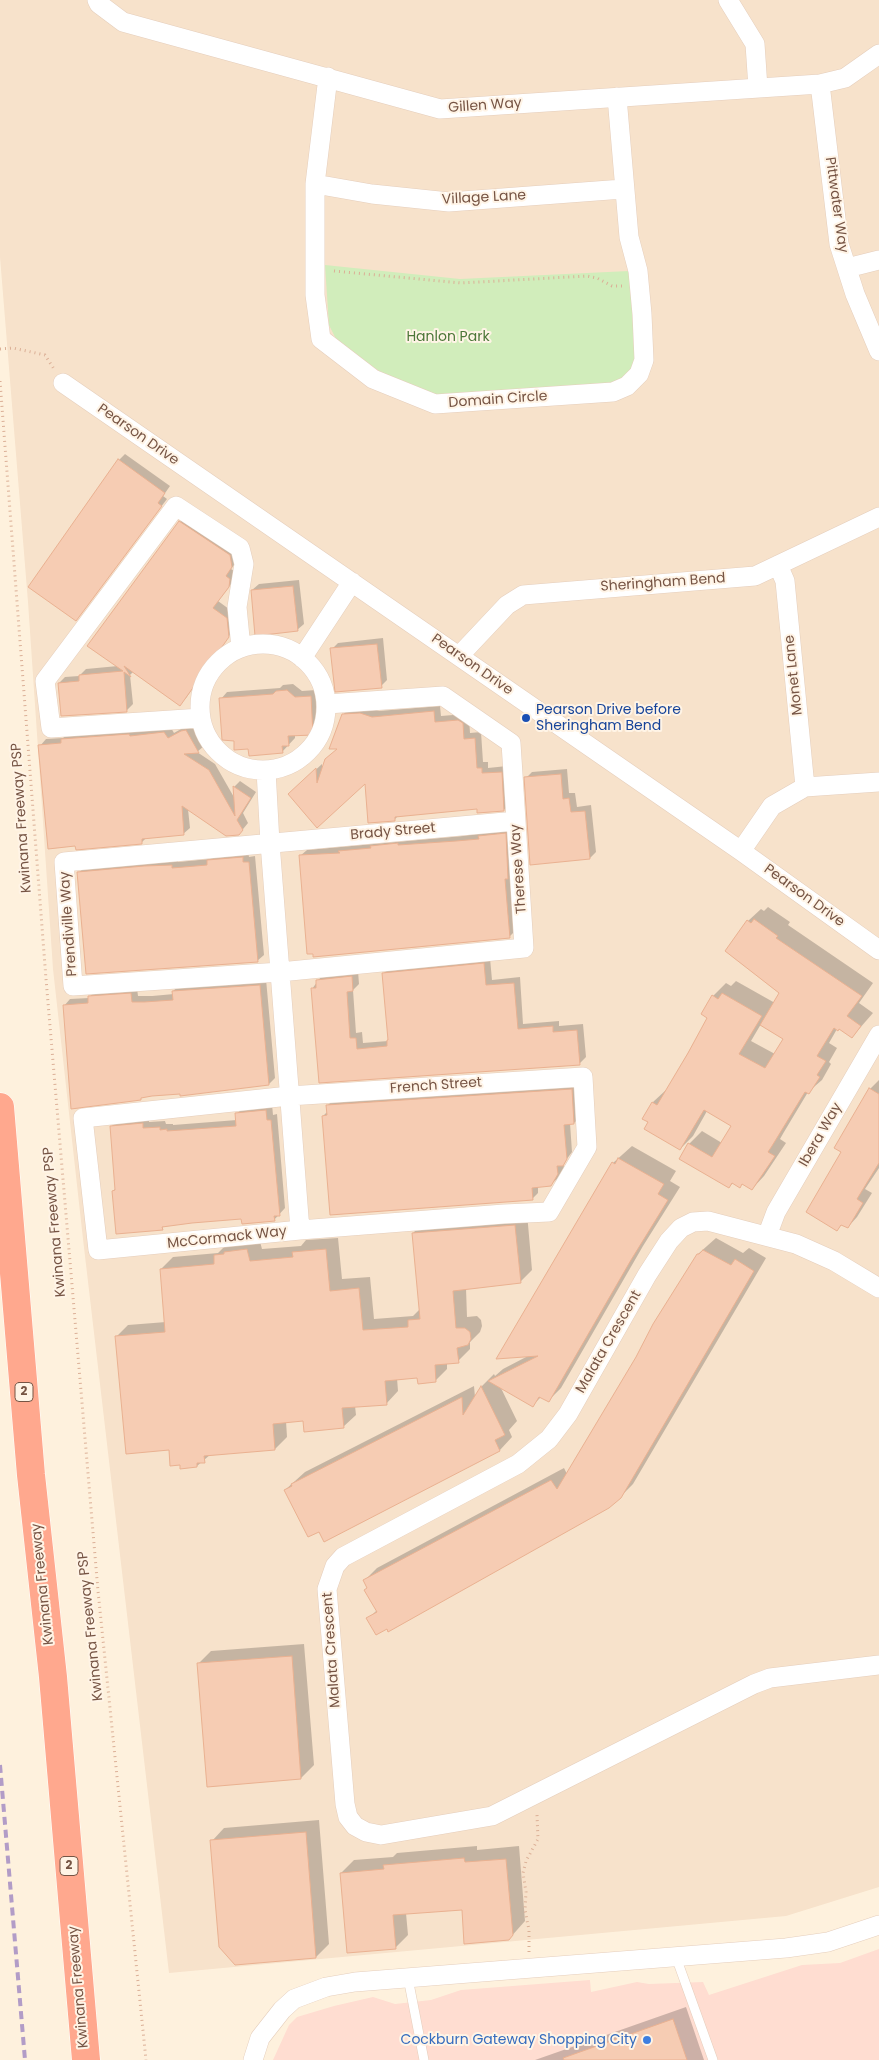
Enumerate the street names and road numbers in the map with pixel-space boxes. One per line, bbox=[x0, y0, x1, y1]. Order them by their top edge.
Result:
street label: Gillen Way bbox=[448, 95, 522, 117]
street label: Pittwater Way bbox=[821, 156, 851, 254]
street label: Village Lane bbox=[441, 187, 527, 209]
street label: Domain Circle bbox=[448, 388, 548, 412]
street label: Pearson Drive bbox=[94, 401, 182, 469]
street label: Sheringham Bend bbox=[600, 570, 726, 596]
street label: Pearson Drive bbox=[428, 631, 516, 699]
street label: Monet Lane bbox=[781, 634, 807, 716]
street label: Kwinana Freeway PSP bbox=[8, 742, 36, 894]
street label: Brady Street bbox=[350, 820, 436, 844]
street label: Therese Way bbox=[507, 824, 531, 914]
street label: Pearson Drive bbox=[760, 861, 848, 931]
street label: Prendiville Way bbox=[57, 871, 81, 977]
street label: French Street bbox=[389, 1074, 483, 1098]
street label: Ibera Way bbox=[796, 1100, 846, 1170]
street label: Kwinana Freeway PSP bbox=[40, 1146, 70, 1298]
street label: McCormack Way bbox=[167, 1223, 287, 1253]
street label: Malata Crescent bbox=[573, 1288, 645, 1396]
road number: 2 bbox=[15, 1382, 33, 1401]
street label: Kwinana Freeway bbox=[28, 1522, 58, 1646]
street label: Kwinana Freeway PSP bbox=[75, 1550, 107, 1702]
street label: Malata Crescent bbox=[320, 1592, 344, 1708]
road number: 2 bbox=[60, 1856, 78, 1875]
street label: Kwinana Freeway bbox=[65, 1925, 93, 2049]

